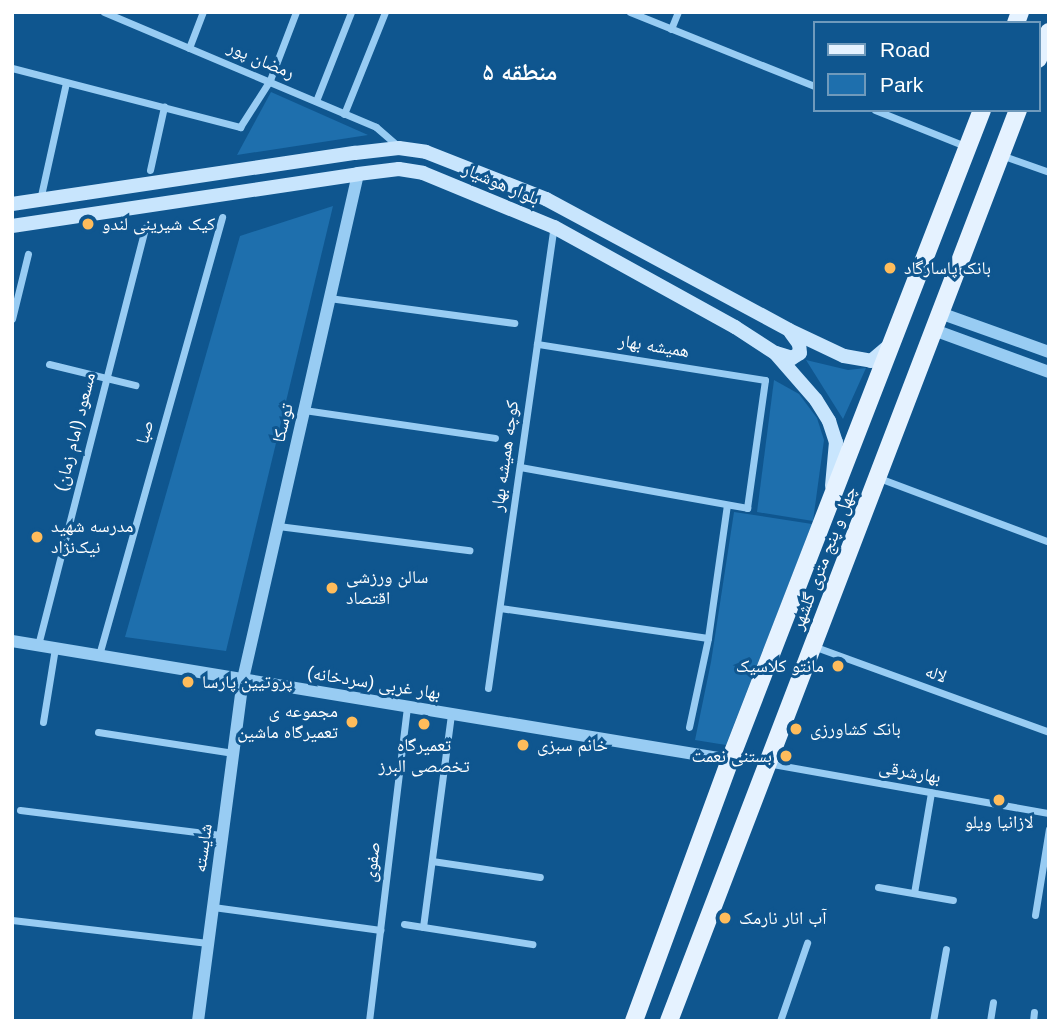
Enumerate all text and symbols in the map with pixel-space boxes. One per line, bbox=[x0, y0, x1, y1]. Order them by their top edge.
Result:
legend bbox=[813, 21, 1040, 112]
street label: رمضان پور bbox=[224, 36, 298, 84]
text: Road bbox=[880, 38, 930, 61]
district label: منطقه ۵ bbox=[483, 58, 557, 86]
text: Park bbox=[880, 73, 923, 96]
street label: بلوار هوشیار bbox=[459, 158, 543, 210]
place label: کیک شیرینی لندو bbox=[102, 213, 215, 235]
marker: کیک شیرینی لندو bbox=[80, 216, 96, 232]
place label: بانک پاسارگاد bbox=[904, 257, 991, 279]
marker: بانک پاسارگاد bbox=[882, 260, 898, 276]
street label: همیشه بهار bbox=[617, 330, 691, 362]
street label: مسعود (امام زمان) bbox=[50, 370, 100, 494]
street label: کوچه همیشه بهار bbox=[487, 399, 523, 513]
street label: توسکا bbox=[268, 401, 298, 445]
street label: صبا bbox=[131, 418, 159, 446]
street label: چهل و پنج متری گلشهر bbox=[787, 483, 861, 633]
place label: مدرسه شهید نیک‌نژاد bbox=[51, 516, 133, 558]
marker: مدرسه شهید نیک‌نژاد bbox=[29, 529, 45, 545]
place label: سالن ورزشی اقتصاد bbox=[346, 567, 428, 610]
marker: سالن ورزشی اقتصاد bbox=[324, 580, 340, 596]
place label: مانتو کلاسیک bbox=[736, 655, 824, 677]
marker: مانتو کلاسیک bbox=[830, 658, 846, 674]
street label: لاله bbox=[922, 660, 950, 688]
street label: بهار غربی (سردخانه) bbox=[306, 662, 442, 704]
place label: پروتیین پارسا bbox=[202, 671, 293, 693]
marker: پروتیین پارسا bbox=[180, 674, 196, 690]
place label: مجموعه ی تعمیرگاه ماشین bbox=[237, 701, 338, 744]
marker: مجموعه ی تعمیرگاه ماشین bbox=[344, 714, 360, 730]
marker: تعمیرگاه تخصصی البرز bbox=[416, 716, 432, 732]
place label: بانک کشاورزی bbox=[810, 718, 901, 740]
marker: بانک کشاورزی bbox=[788, 721, 804, 737]
place label: خانم سبزی bbox=[537, 734, 608, 756]
place label: تعمیرگاه تخصصی البرز bbox=[378, 735, 470, 778]
marker: خانم سبزی bbox=[515, 737, 531, 753]
place label: بستنی نعمت bbox=[691, 745, 772, 767]
marker: بستنی نعمت bbox=[778, 748, 794, 764]
street label: بهارشرقی bbox=[877, 756, 943, 788]
marker: لازانیا ویلو bbox=[991, 792, 1007, 808]
place label: لازانیا ویلو bbox=[965, 811, 1033, 833]
street label: شایسته bbox=[189, 822, 217, 874]
street label: صفوی bbox=[359, 841, 385, 883]
place label: آب انار نارمک bbox=[739, 907, 827, 929]
marker: آب انار نارمک bbox=[717, 910, 733, 926]

